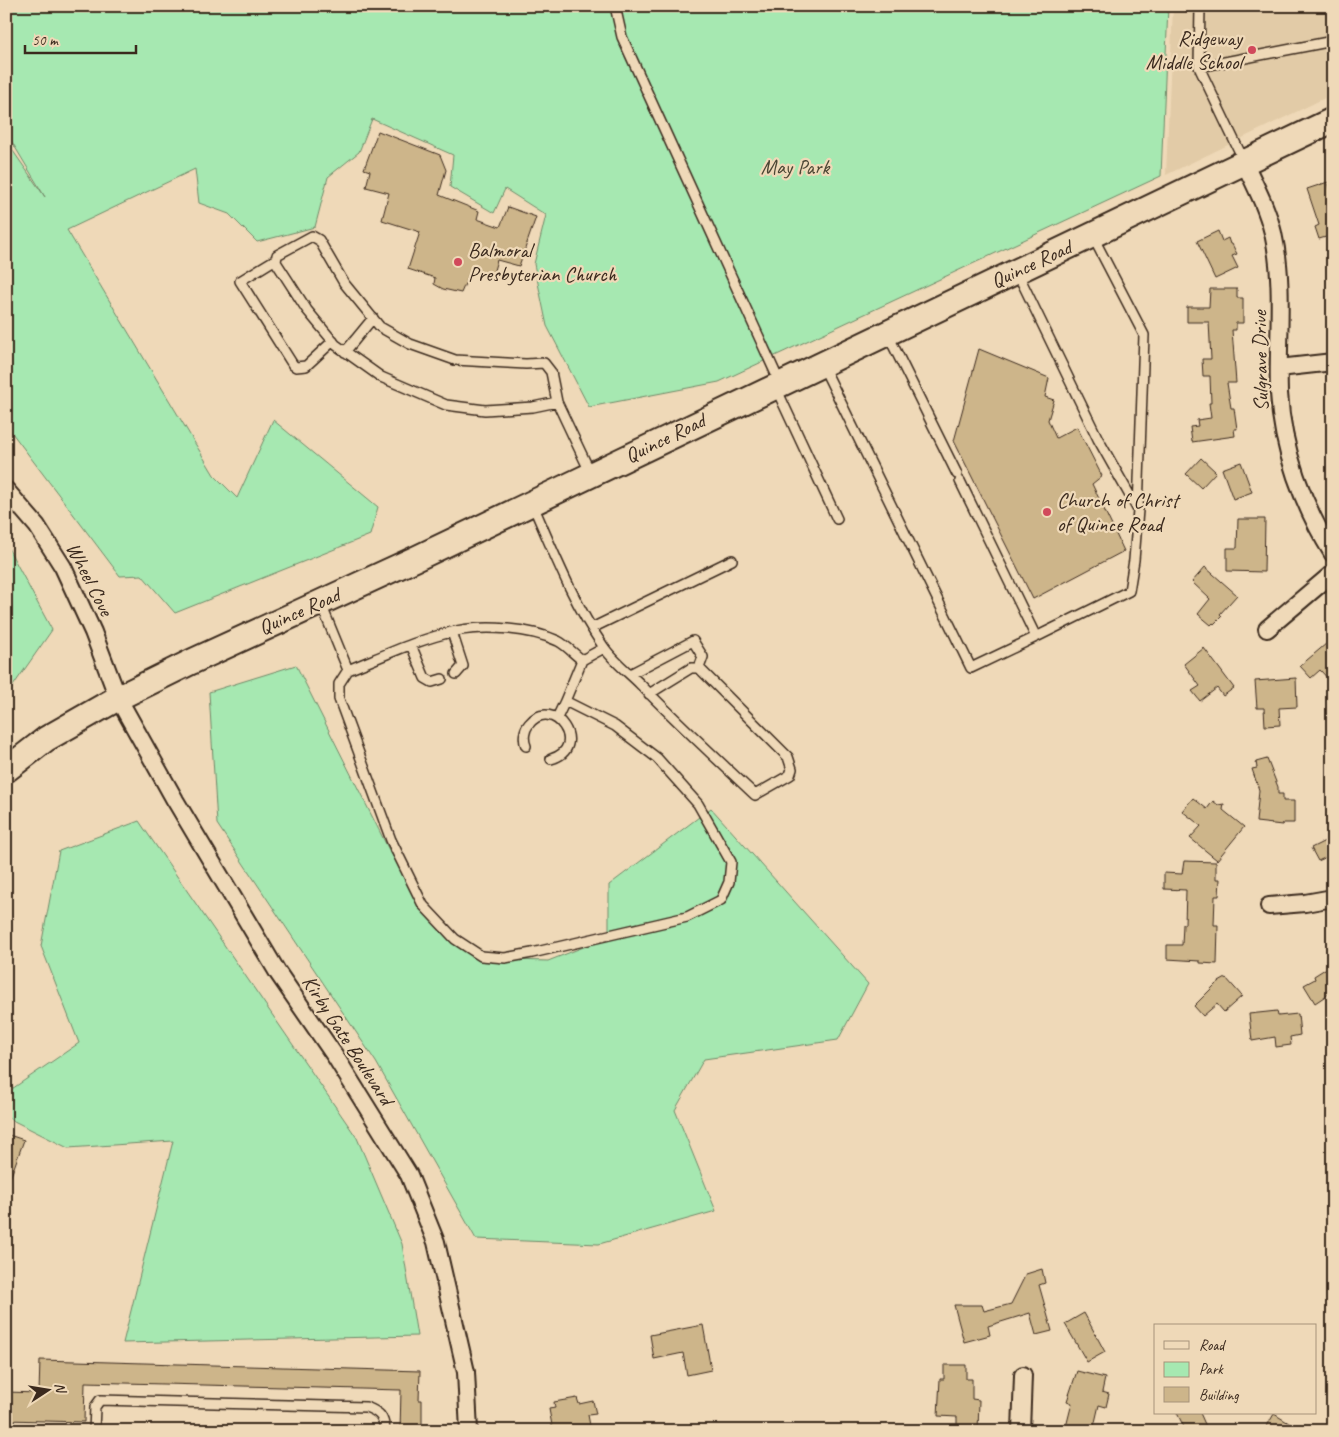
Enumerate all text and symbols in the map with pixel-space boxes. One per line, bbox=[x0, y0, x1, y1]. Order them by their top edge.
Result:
scale bar bbox=[25, 22, 136, 54]
place label: Ridgeway Middle School bbox=[1146, 25, 1245, 75]
text: 50 m bbox=[32, 31, 59, 50]
marker: Ridgeway Middle School bbox=[1246, 44, 1258, 56]
park label: May Park bbox=[761, 154, 831, 180]
street label: Quince Road bbox=[986, 233, 1078, 294]
place label: Balmoral Presbyterian Church bbox=[468, 237, 618, 287]
marker: Balmoral Presbyterian Church bbox=[452, 256, 464, 268]
street label: Sulgrave Drive bbox=[1246, 309, 1274, 412]
street label: Quince Road bbox=[621, 406, 712, 469]
place label: Church of Christ of Quince Road bbox=[1057, 487, 1181, 537]
marker: Church of Christ of Quince Road bbox=[1041, 506, 1053, 518]
street label: Wheel Cove bbox=[60, 538, 121, 622]
street label: Quince Road bbox=[254, 580, 346, 640]
street label: Kirby Gate Boulevard bbox=[296, 970, 402, 1113]
legend bbox=[1154, 1324, 1316, 1414]
text: Road bbox=[1199, 1336, 1226, 1355]
text: Park bbox=[1199, 1360, 1224, 1379]
north arrow bbox=[22, 1364, 72, 1414]
text: N bbox=[51, 1381, 70, 1396]
text: Building bbox=[1199, 1386, 1239, 1405]

